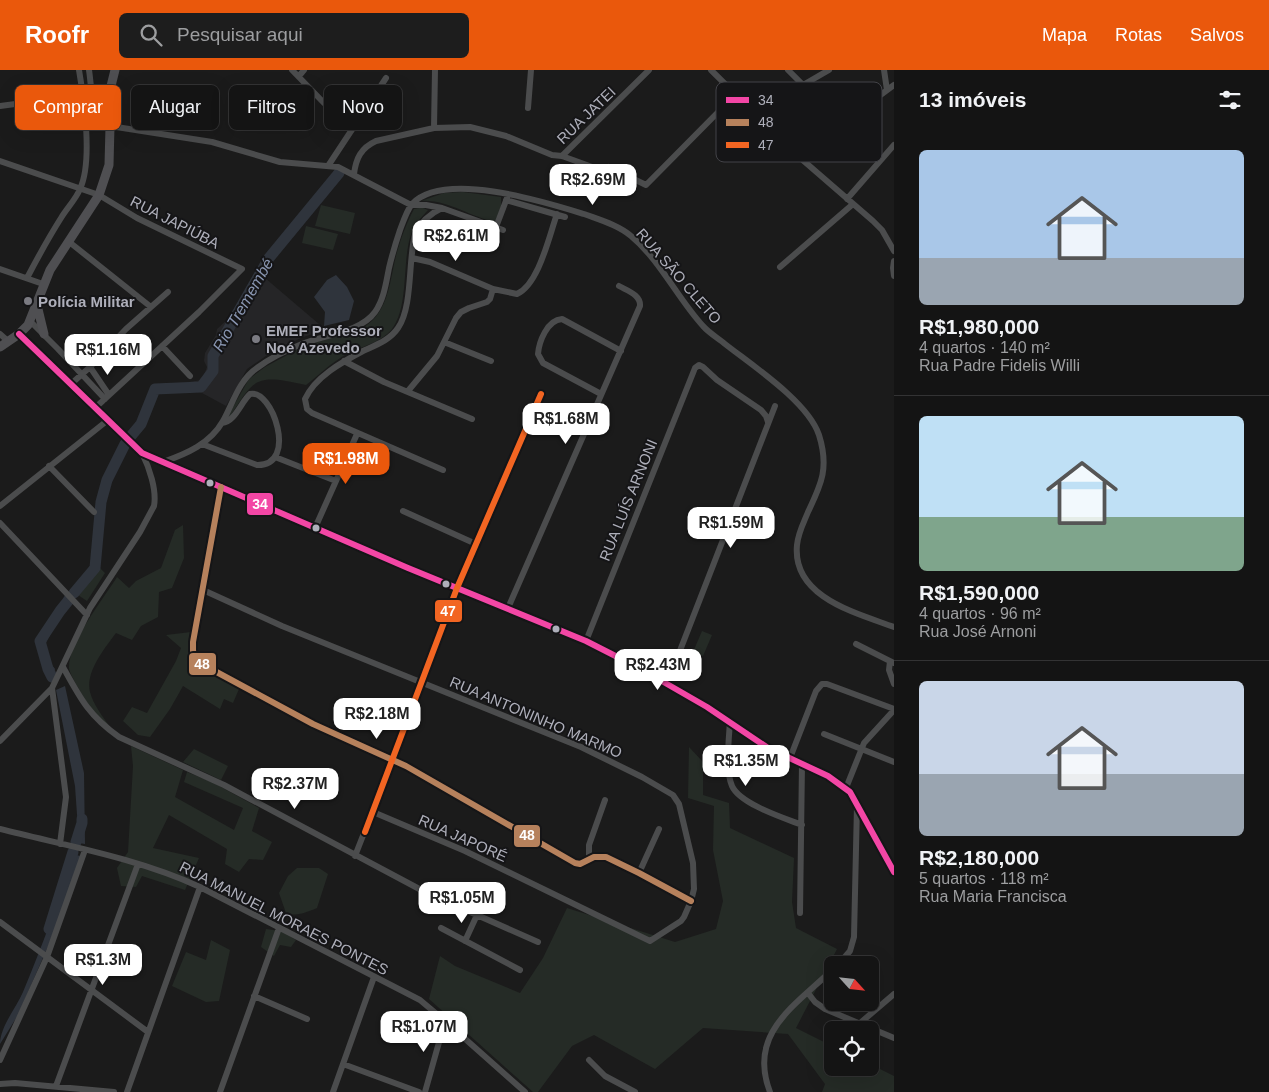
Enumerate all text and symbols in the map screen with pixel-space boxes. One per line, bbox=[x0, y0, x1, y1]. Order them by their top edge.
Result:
search box bbox=[119, 13, 469, 58]
text: Roofr bbox=[25, 21, 89, 48]
icon: search bbox=[137, 21, 165, 49]
text: Pesquisar aqui bbox=[177, 24, 303, 45]
text: Mapa bbox=[1042, 25, 1087, 45]
text: Rotas bbox=[1115, 25, 1162, 45]
text: Salvos bbox=[1190, 25, 1244, 45]
legend bbox=[716, 82, 882, 162]
street label: RUA JATEI bbox=[553, 83, 619, 147]
chip: Comprar bbox=[15, 85, 121, 130]
chip: Alugar bbox=[131, 85, 219, 130]
chip: Filtros bbox=[229, 85, 314, 130]
chip: Novo bbox=[324, 85, 402, 130]
icon: filters bbox=[1216, 86, 1244, 114]
text: 13 imóveis bbox=[919, 88, 1026, 111]
text: 34 bbox=[758, 92, 774, 108]
text: 48 bbox=[758, 114, 774, 130]
text: 47 bbox=[758, 137, 774, 153]
pin: R$2.69M bbox=[547, 164, 639, 206]
text: R$2.69M bbox=[561, 171, 625, 188]
icon: home bbox=[1037, 183, 1127, 273]
street label: RUA JAPIÚBA bbox=[128, 192, 222, 252]
pin: R$2.61M bbox=[410, 220, 502, 262]
street label: RUA SÃO CLETO bbox=[633, 225, 725, 327]
text: R$2.61M bbox=[424, 227, 488, 244]
water label: Rio Tremembé bbox=[209, 255, 277, 355]
place label: Polícia Militar bbox=[38, 293, 135, 310]
marker: Polícia Militar bbox=[22, 295, 34, 307]
text: R$1,980,000 bbox=[919, 315, 1039, 338]
place label: EMEF Professor Noé Azevedo bbox=[266, 322, 382, 356]
marker: EMEF Professor Noé Azevedo bbox=[250, 333, 262, 345]
pin: R$1.16M bbox=[62, 334, 154, 376]
text: 4 quartos · 140 m² bbox=[919, 339, 1050, 356]
text: R$1.16M bbox=[76, 341, 140, 358]
text: Rua Padre Fidelis Willi bbox=[919, 357, 1080, 374]
pin: R$1.68M bbox=[520, 402, 612, 445]
text: R$1.68M bbox=[534, 410, 598, 427]
street label: RUA LUÍS ARNONI bbox=[596, 437, 660, 563]
pin: R$1.98M bbox=[300, 442, 392, 485]
icon: home bbox=[1037, 448, 1127, 538]
text: R$1.98M bbox=[314, 450, 378, 467]
unlabelled marker bbox=[205, 478, 215, 488]
line badge: 34 bbox=[246, 492, 274, 516]
text: 34 bbox=[252, 496, 268, 512]
pin: R$1.59M bbox=[685, 506, 777, 549]
text: R$1.59M bbox=[699, 514, 763, 531]
unlabelled marker bbox=[311, 523, 321, 533]
unlabelled marker bbox=[441, 579, 451, 589]
text: R$1,590,000 bbox=[919, 581, 1039, 604]
line badge: 47 bbox=[434, 599, 463, 623]
text: 47 bbox=[440, 603, 456, 619]
text: 4 quartos · 96 m² bbox=[919, 605, 1041, 622]
text: Rua José Arnoni bbox=[919, 623, 1036, 640]
unlabelled marker bbox=[551, 624, 561, 634]
pin: R$2.43M bbox=[612, 648, 704, 691]
line badge: 48 bbox=[188, 652, 217, 676]
text: 48 bbox=[194, 656, 210, 672]
text: R$2.43M bbox=[626, 656, 690, 673]
street label: RUA ANTONINHO MARMO bbox=[447, 673, 625, 761]
pin: R$2.18M bbox=[331, 698, 423, 740]
text: R$2.18M bbox=[345, 705, 409, 722]
icon: home bbox=[1037, 713, 1127, 803]
pin: R$1.35M bbox=[700, 744, 792, 787]
text: R$1.35M bbox=[714, 752, 778, 769]
pin: R$2.37M bbox=[249, 768, 341, 810]
text: R$2.37M bbox=[263, 775, 327, 792]
street label: RUA JAPORÉ bbox=[416, 811, 510, 865]
line badge: 48 bbox=[513, 824, 541, 848]
text: 48 bbox=[519, 827, 535, 843]
text: R$2,180,000 bbox=[919, 846, 1039, 869]
street label: RUA MANUEL MORAES PONTES bbox=[177, 858, 391, 978]
text: 5 quartos · 118 m² bbox=[919, 870, 1049, 887]
pin: R$1.05M bbox=[416, 882, 508, 924]
text: Rua Maria Francisca bbox=[919, 888, 1067, 905]
text: R$1.05M bbox=[430, 889, 494, 906]
pin: R$1.3M bbox=[62, 944, 144, 986]
text: R$1.3M bbox=[75, 951, 131, 968]
north arrow bbox=[824, 956, 879, 1011]
map controls bbox=[824, 956, 879, 1076]
pin: R$1.07M bbox=[378, 1010, 470, 1053]
text: R$1.07M bbox=[392, 1018, 456, 1035]
button: locate bbox=[824, 1021, 879, 1076]

